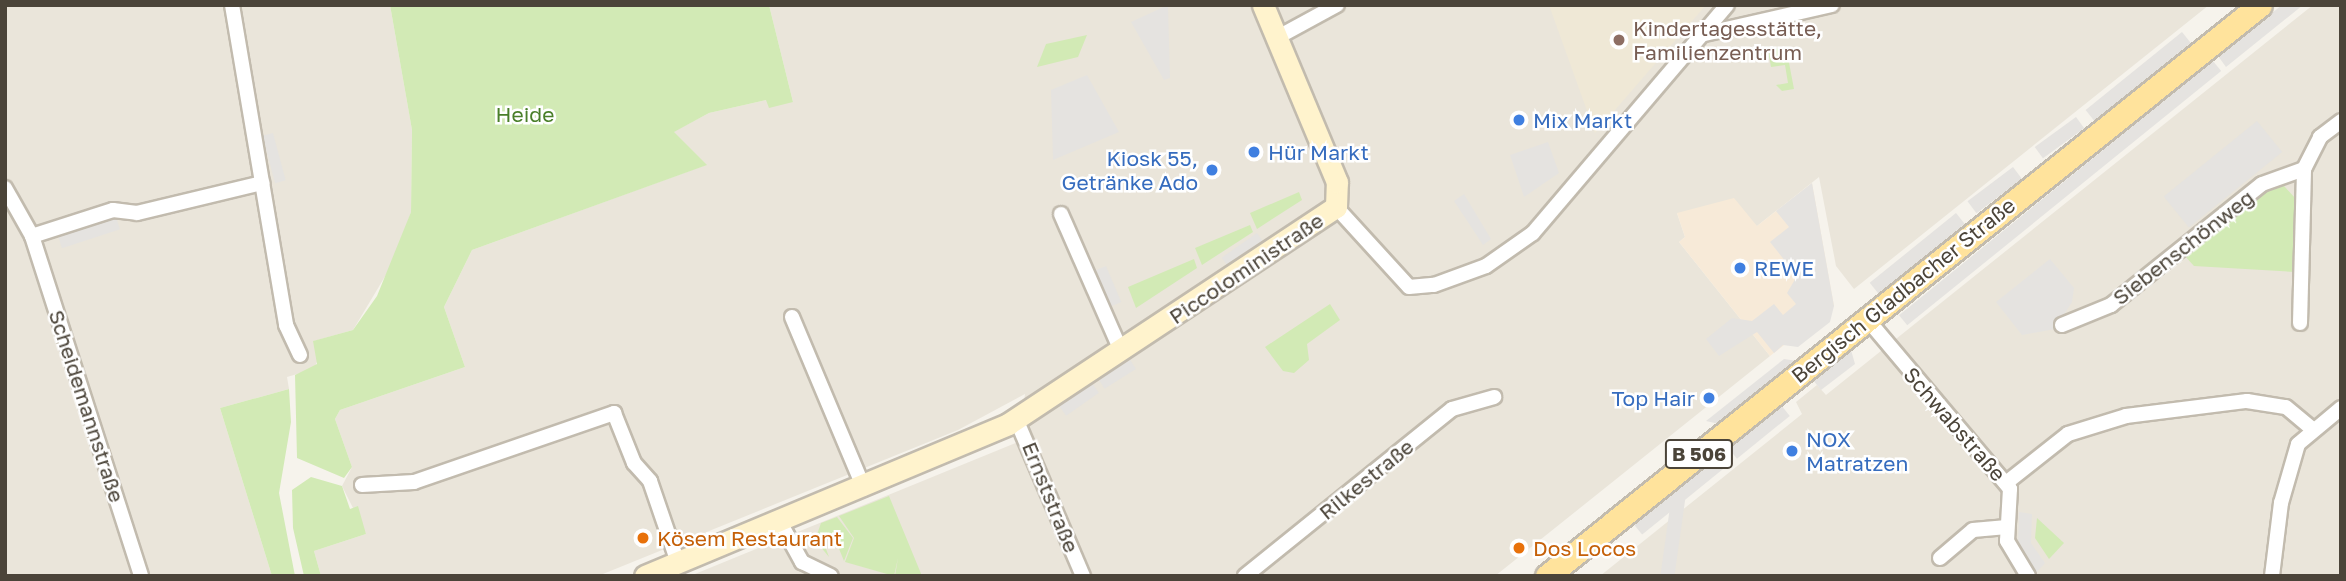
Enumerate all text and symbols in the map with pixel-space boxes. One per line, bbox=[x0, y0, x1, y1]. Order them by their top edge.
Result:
place label: Kindertagesstätte, Familienzentrum bbox=[1633, 15, 1822, 65]
marker: Kindertagesstätte, Familienzentrum bbox=[1611, 32, 1627, 48]
park label: Heide bbox=[496, 101, 554, 127]
place label: Mix Markt bbox=[1533, 107, 1632, 133]
marker: Mix Markt bbox=[1511, 112, 1527, 128]
place label: Hür Markt bbox=[1268, 139, 1369, 165]
marker: Hür Markt bbox=[1246, 144, 1262, 160]
place label: Kiosk 55, Getränke Ado bbox=[1062, 145, 1198, 195]
marker: Kiosk 55, Getränke Ado bbox=[1204, 162, 1220, 178]
street label: Siebenschönweg bbox=[2107, 184, 2259, 310]
street label: Bergisch Gladbacher Straße bbox=[1786, 192, 2020, 388]
street label: Piccoloministraße bbox=[1164, 207, 1328, 329]
place label: REWE bbox=[1754, 255, 1814, 281]
marker: REWE bbox=[1732, 260, 1748, 276]
street label: Scheidemannstraße bbox=[44, 307, 130, 505]
street label: Schwabstraße bbox=[1899, 362, 2011, 486]
place label: Top Hair bbox=[1611, 385, 1695, 411]
marker: Top Hair bbox=[1701, 390, 1717, 406]
place label: NOX Matratzen bbox=[1806, 426, 1908, 476]
street label: Rilkestraße bbox=[1314, 433, 1418, 525]
street label: Ernststraße bbox=[1017, 438, 1085, 556]
road number: B 506 bbox=[1664, 438, 1734, 470]
marker: NOX Matratzen bbox=[1784, 443, 1800, 459]
place label: Kösem Restaurant bbox=[657, 525, 842, 551]
marker: Kösem Restaurant bbox=[635, 530, 651, 546]
place label: Dos Locos bbox=[1533, 535, 1636, 561]
marker: Dos Locos bbox=[1511, 540, 1527, 556]

